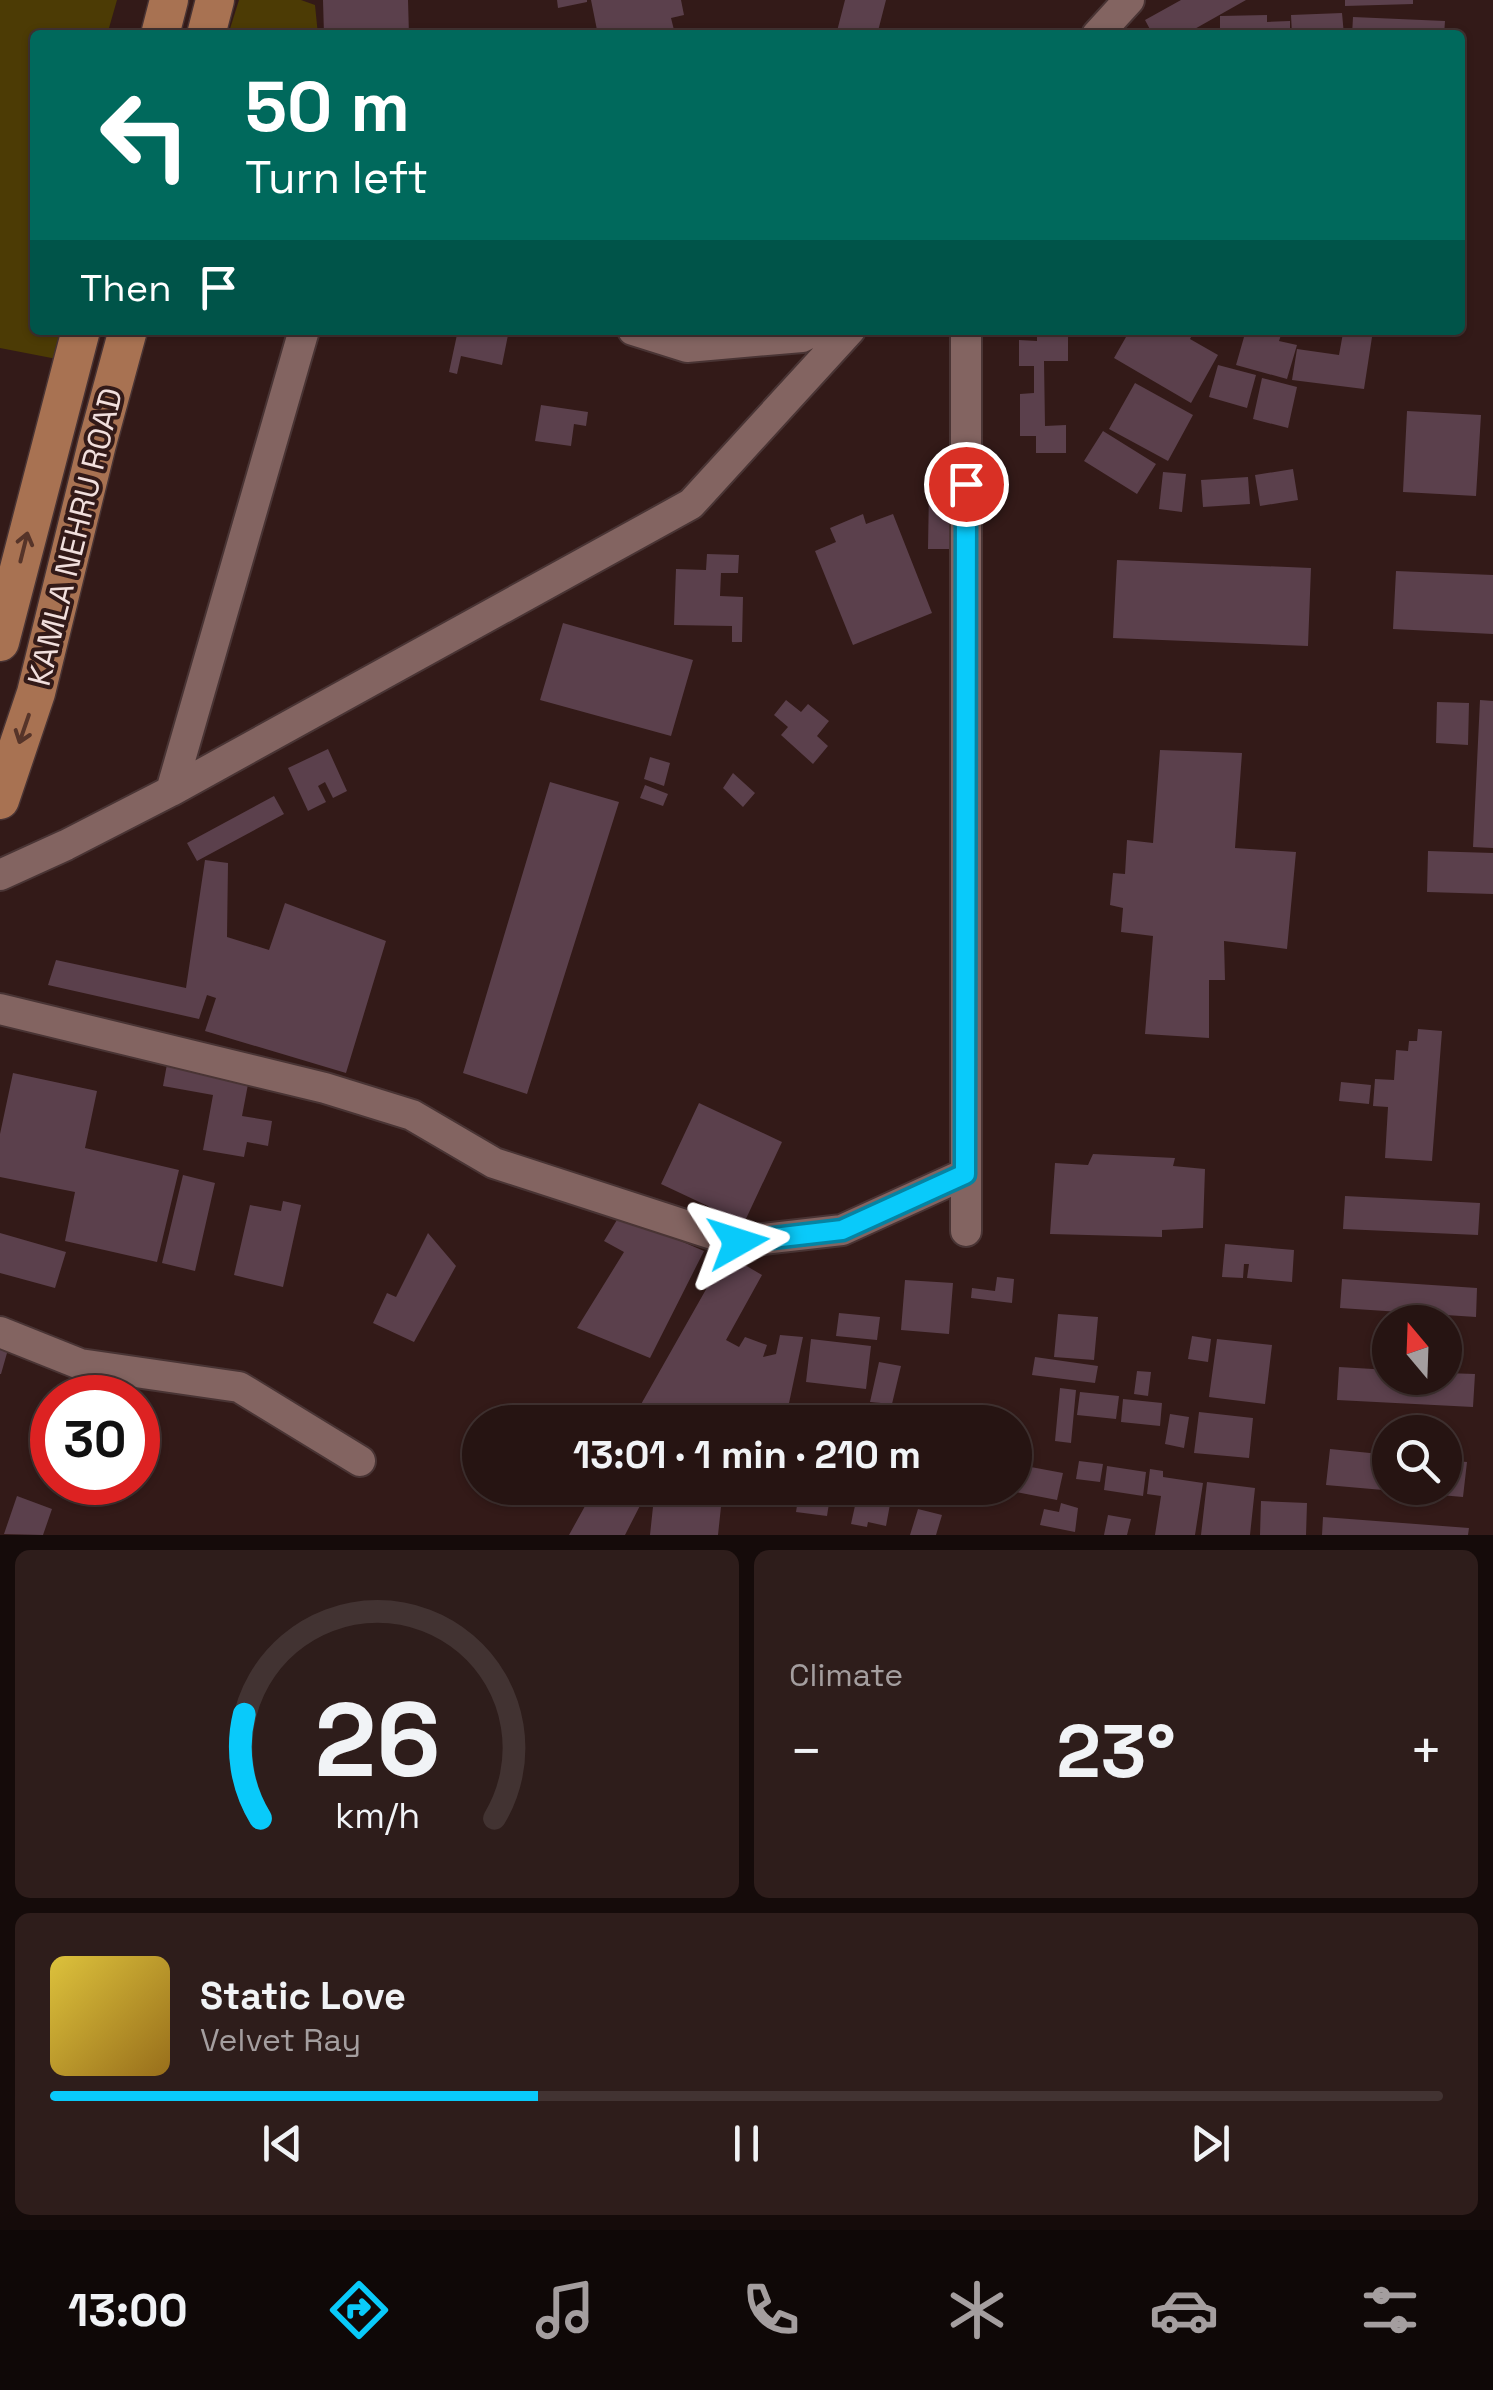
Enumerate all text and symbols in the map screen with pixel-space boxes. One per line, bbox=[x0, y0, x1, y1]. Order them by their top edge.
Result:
text: 50 m bbox=[245, 62, 410, 151]
icon: left bbox=[80, 70, 210, 200]
text: Turn left bbox=[245, 149, 428, 206]
icon: arrive bbox=[191, 260, 246, 315]
text: Then bbox=[80, 264, 171, 312]
street label: KAMLA NEHRU ROAD bbox=[19, 384, 131, 690]
pin bbox=[924, 442, 1009, 527]
icon: arrive bbox=[939, 457, 994, 512]
one-way arrow bbox=[16, 532, 34, 564]
one-way arrow bbox=[14, 713, 32, 744]
position arrow bbox=[686, 1190, 790, 1294]
north arrow bbox=[1372, 1305, 1462, 1395]
map controls bbox=[1372, 1305, 1462, 1505]
speed limit sign: 30 bbox=[30, 1375, 160, 1505]
button: search bbox=[1372, 1415, 1462, 1505]
text: 13:01 · 1 min · 210 m bbox=[573, 1431, 921, 1479]
text: Climate bbox=[789, 1655, 903, 1695]
text: 26 bbox=[314, 1674, 440, 1806]
text: 23° bbox=[1056, 1703, 1176, 1799]
text: − bbox=[789, 1716, 823, 1786]
text: + bbox=[1409, 1716, 1443, 1786]
text: km/h bbox=[334, 1793, 420, 1838]
text: Static Love bbox=[200, 1972, 406, 2020]
text: Velvet Ray bbox=[200, 2020, 361, 2060]
icon: previous bbox=[255, 2116, 310, 2171]
icon: pause bbox=[719, 2116, 774, 2171]
icon: next bbox=[1183, 2116, 1238, 2171]
icon: directions bbox=[324, 2275, 394, 2345]
icon: music bbox=[530, 2275, 600, 2345]
icon: phone bbox=[736, 2275, 806, 2345]
icon: climate bbox=[942, 2275, 1012, 2345]
icon: car bbox=[1149, 2275, 1219, 2345]
icon: filters bbox=[1355, 2275, 1425, 2345]
text: 13:00 bbox=[68, 2282, 188, 2339]

